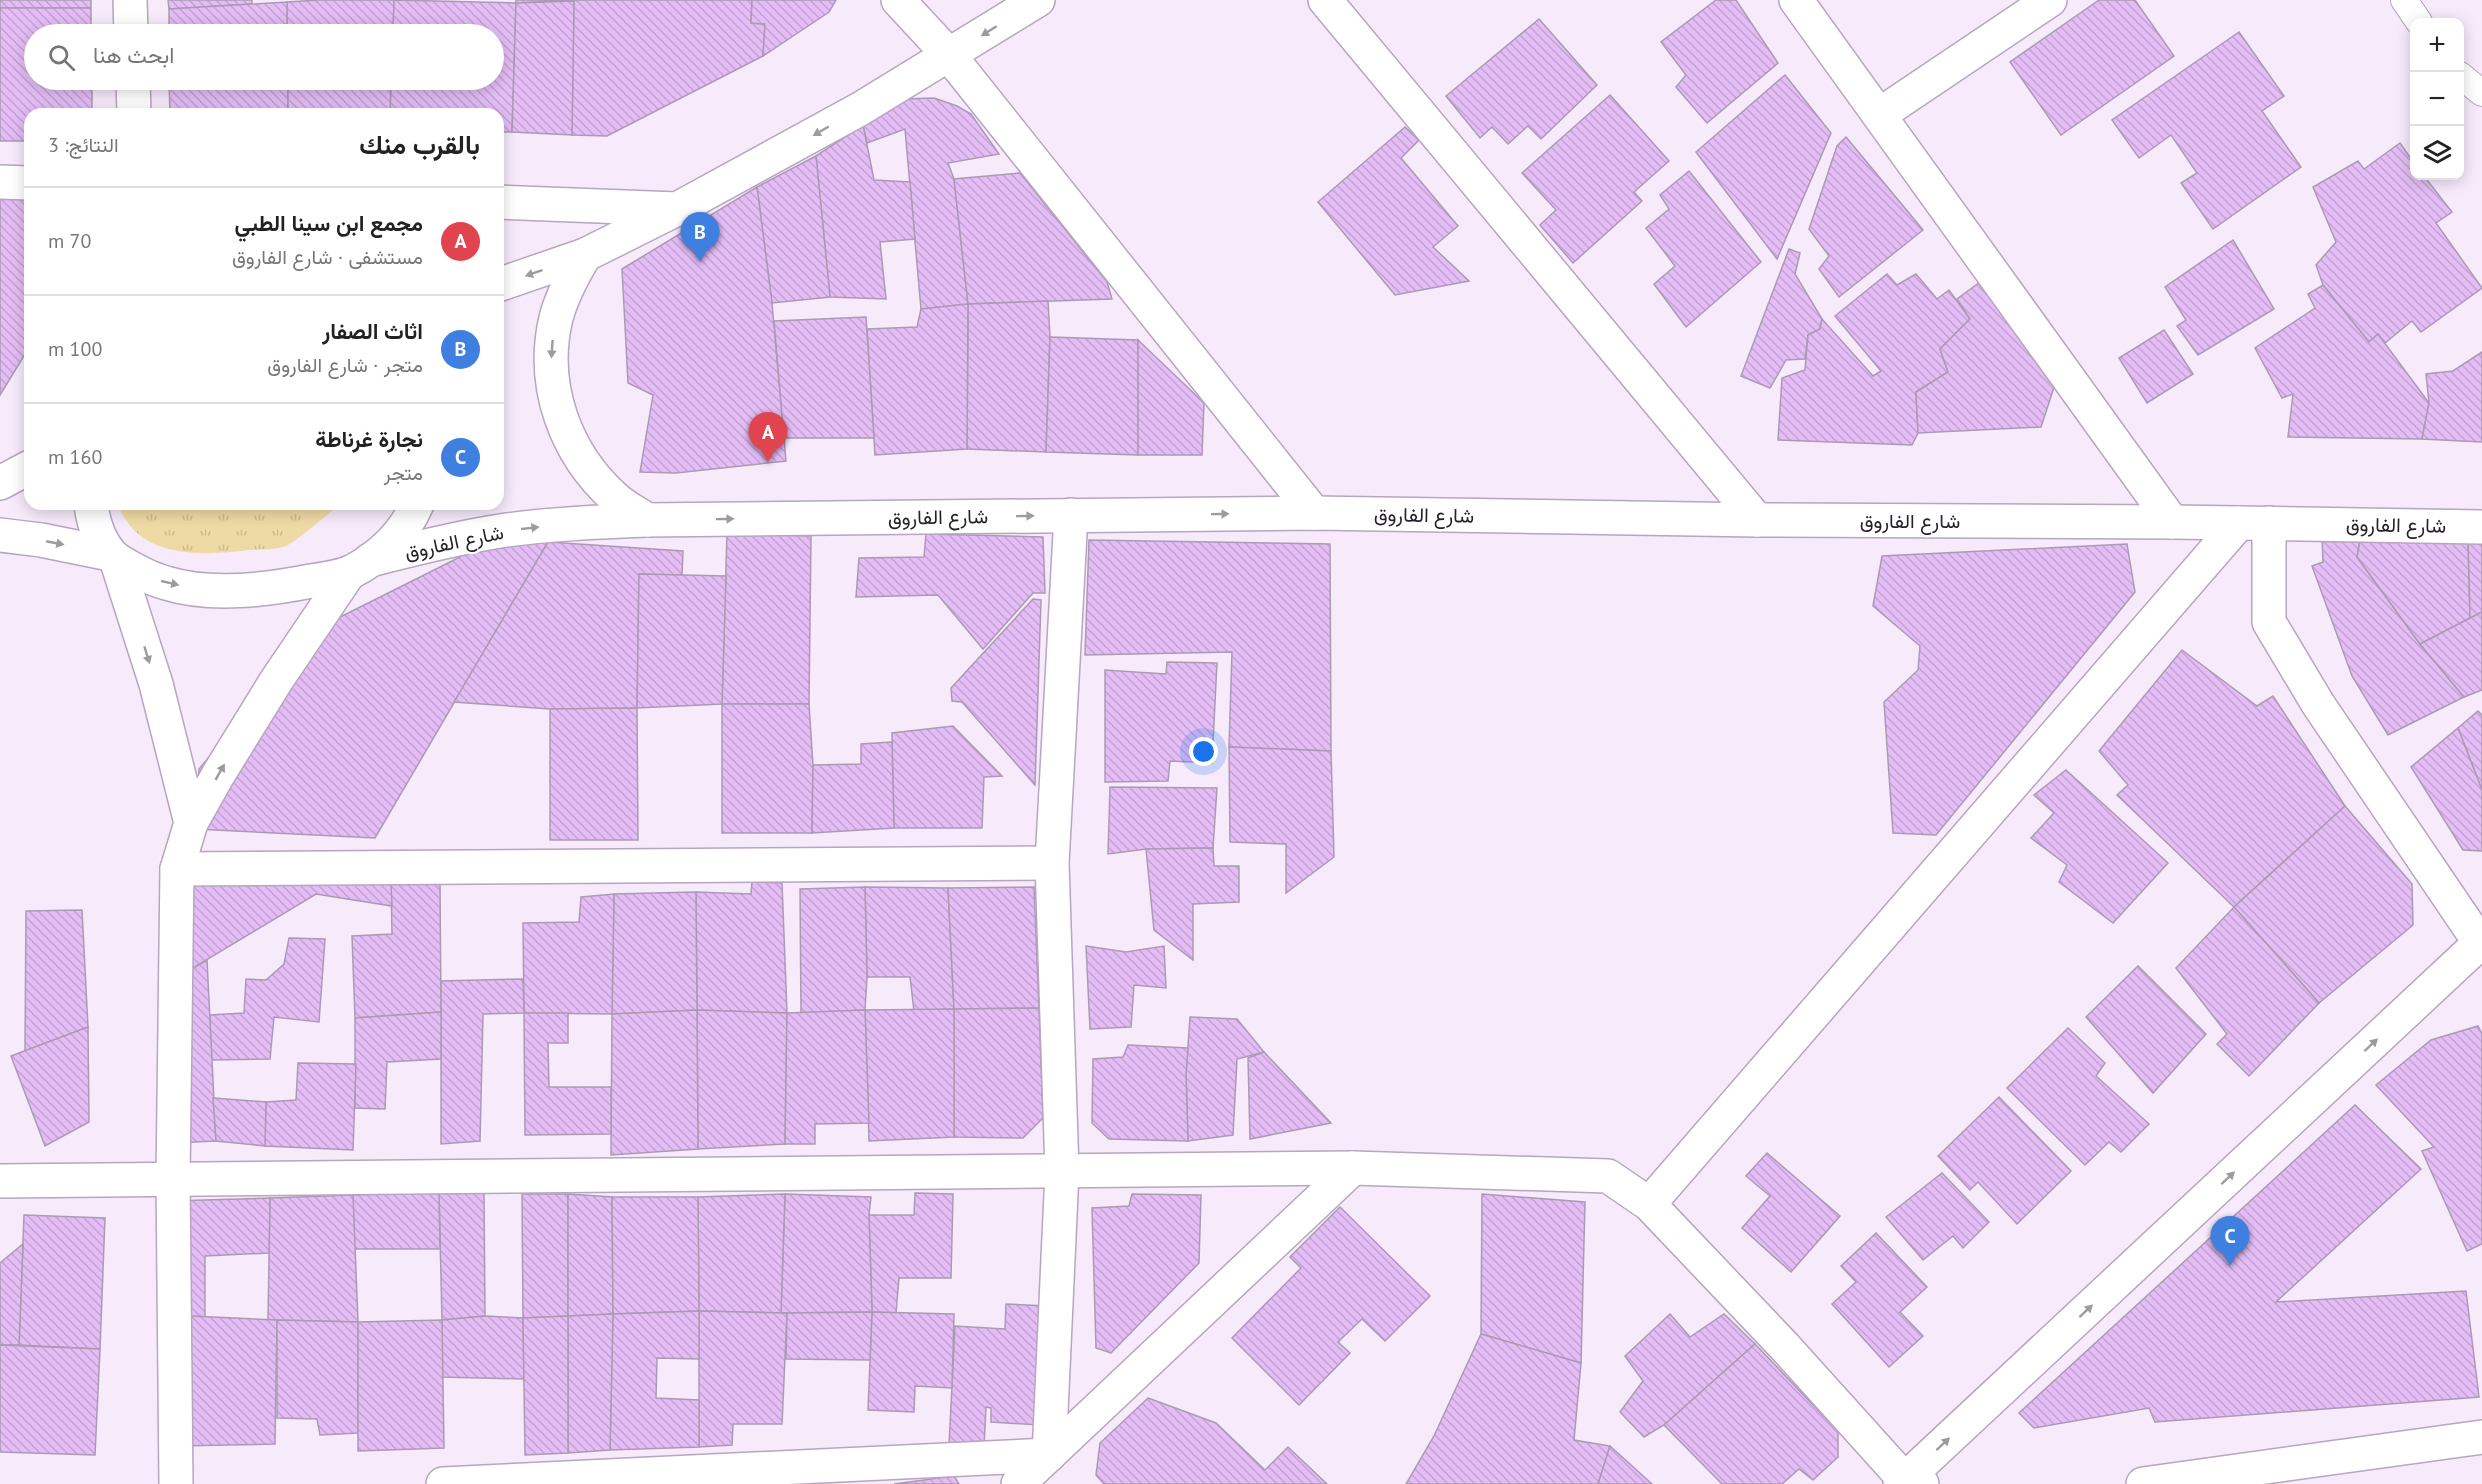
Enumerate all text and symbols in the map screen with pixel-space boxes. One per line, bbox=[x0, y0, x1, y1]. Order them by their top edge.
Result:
map controls bbox=[2410, 18, 2464, 180]
button: + bbox=[2410, 18, 2464, 72]
search box bbox=[24, 24, 504, 90]
one-way arrow bbox=[981, 25, 997, 36]
icon: search bbox=[45, 41, 78, 74]
text: ابحث هنا bbox=[93, 41, 174, 69]
button: − bbox=[2410, 72, 2464, 126]
one-way arrow bbox=[813, 126, 830, 136]
button: layers bbox=[2410, 126, 2464, 180]
text: بالقرب منك bbox=[359, 128, 480, 161]
text: النتائج: 3 bbox=[48, 132, 119, 158]
text: مجمع ابن سينا الطبي bbox=[234, 209, 423, 237]
pin: B bbox=[680, 212, 720, 262]
text: 70 m bbox=[48, 228, 91, 254]
text: A bbox=[454, 228, 467, 254]
text: مستشفى · شارع الفاروق bbox=[232, 244, 423, 270]
one-way arrow bbox=[525, 268, 543, 278]
text: اثاث الصفار bbox=[322, 317, 423, 345]
text: 100 m bbox=[48, 336, 102, 362]
text: B bbox=[455, 336, 466, 362]
one-way arrow bbox=[547, 340, 557, 359]
text: متجر · شارع الفاروق bbox=[267, 352, 423, 378]
pin: A bbox=[748, 412, 788, 462]
text: نجارة غرناطة bbox=[315, 425, 423, 453]
text: 160 m bbox=[48, 444, 102, 470]
text: C bbox=[455, 444, 466, 470]
text: متجر bbox=[384, 460, 423, 486]
street label: شارع الفاروق bbox=[1374, 501, 1474, 530]
street label: شارع الفاروق bbox=[888, 503, 988, 532]
street label: شارع الفاروق bbox=[1860, 508, 1960, 535]
one-way arrow bbox=[1210, 509, 1229, 519]
one-way arrow bbox=[1015, 511, 1034, 521]
street label: شارع الفاروق bbox=[2346, 511, 2446, 540]
one-way arrow bbox=[715, 514, 734, 524]
street label: شارع الفاروق bbox=[402, 519, 506, 566]
one-way arrow bbox=[521, 523, 540, 533]
one-way arrow bbox=[46, 539, 65, 548]
one-way arrow bbox=[161, 579, 180, 588]
one-way arrow bbox=[142, 646, 152, 664]
your location bbox=[1189, 737, 1218, 766]
one-way arrow bbox=[214, 764, 225, 780]
one-way arrow bbox=[2363, 1038, 2378, 1052]
one-way arrow bbox=[2220, 1172, 2235, 1185]
pin: C bbox=[2210, 1216, 2250, 1266]
one-way arrow bbox=[2078, 1304, 2093, 1318]
one-way arrow bbox=[1935, 1438, 1950, 1451]

